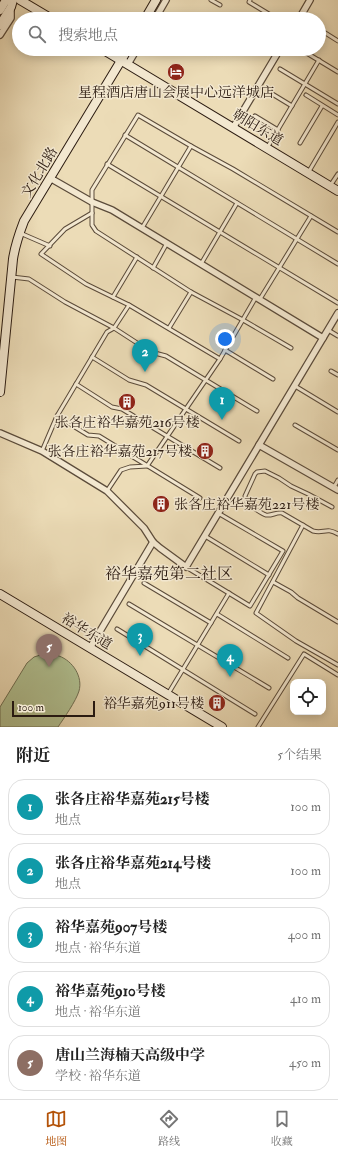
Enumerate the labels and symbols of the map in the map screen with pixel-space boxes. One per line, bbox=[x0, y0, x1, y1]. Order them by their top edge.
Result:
hotel icon: 星程酒店唐山会展中心远洋城店 bbox=[166, 62, 186, 82]
place label: 星程酒店唐山会展中心远洋城店 bbox=[78, 84, 274, 101]
street label: 朝阳东道 bbox=[229, 106, 286, 149]
street label: 文化北路 bbox=[18, 144, 61, 201]
your location bbox=[215, 329, 235, 349]
pin: 2 bbox=[132, 339, 158, 372]
pin: 1 bbox=[209, 387, 235, 420]
building icon: 张各庄裕华嘉苑216号楼 bbox=[117, 392, 137, 412]
place label: 张各庄裕华嘉苑216号楼 bbox=[54, 414, 200, 431]
building icon: 张各庄裕华嘉苑217号楼 bbox=[195, 441, 215, 461]
place label: 张各庄裕华嘉苑217号楼 bbox=[47, 443, 192, 460]
building icon: 张各庄裕华嘉苑221号楼 bbox=[151, 494, 171, 514]
place label: 张各庄裕华嘉苑221号楼 bbox=[174, 496, 319, 513]
district label: 裕华嘉苑第二社区 bbox=[105, 564, 233, 584]
street label: 裕华东道 bbox=[58, 610, 115, 653]
pin: 3 bbox=[127, 623, 153, 656]
pin: 5 bbox=[36, 634, 62, 667]
pin: 4 bbox=[217, 644, 243, 677]
building icon: 裕华嘉苑911号楼 bbox=[207, 693, 227, 713]
place label: 裕华嘉苑911号楼 bbox=[103, 695, 204, 712]
scale bar bbox=[12, 699, 95, 718]

